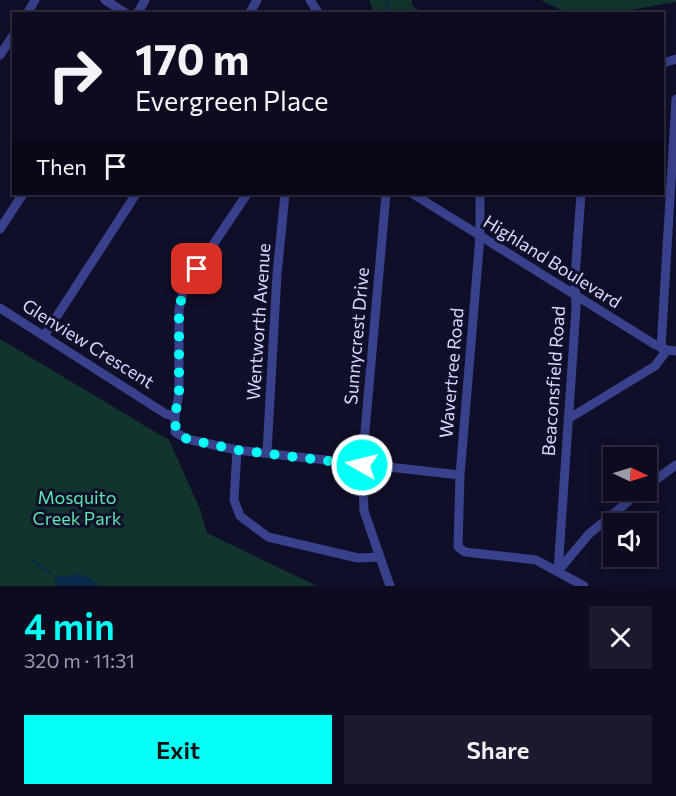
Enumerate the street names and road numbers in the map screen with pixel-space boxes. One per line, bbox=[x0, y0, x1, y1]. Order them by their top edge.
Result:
street label: Highland Boulevard bbox=[480, 210, 626, 312]
street label: Wentworth Avenue bbox=[242, 243, 274, 401]
street label: Sunnycrest Drive bbox=[339, 266, 373, 405]
street label: Glenview Crescent bbox=[19, 294, 159, 393]
street label: Beaconsfield Road bbox=[537, 305, 569, 457]
street label: Wavertree Road bbox=[434, 307, 468, 439]

